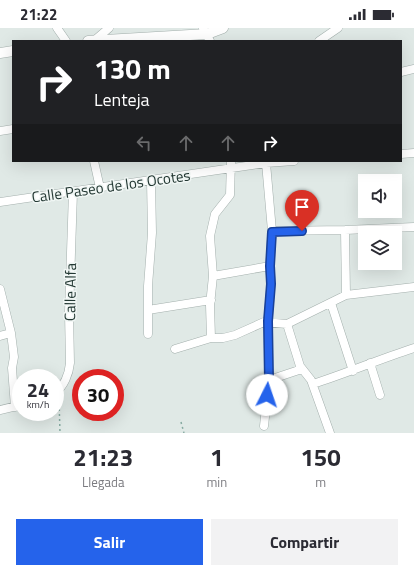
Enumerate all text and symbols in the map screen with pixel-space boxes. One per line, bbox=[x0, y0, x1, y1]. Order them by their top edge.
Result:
text: 21:22 bbox=[20, 3, 57, 26]
text: 130 m bbox=[94, 47, 171, 90]
icon: right bbox=[28, 56, 80, 108]
text: Lenteja bbox=[94, 86, 150, 113]
icon: left bbox=[133, 132, 155, 154]
icon: ahead bbox=[175, 132, 197, 154]
icon: ahead bbox=[217, 132, 239, 154]
icon: right bbox=[259, 132, 281, 154]
street label: Calle Paseo de los Ocotes bbox=[30, 163, 192, 209]
map controls bbox=[358, 174, 402, 270]
button: sound bbox=[358, 174, 402, 218]
pin bbox=[285, 190, 319, 231]
icon: arrive bbox=[291, 196, 313, 218]
button: layers bbox=[358, 226, 402, 270]
street label: Calle Alfa bbox=[58, 262, 82, 321]
speed limit sign: 30 bbox=[72, 369, 124, 421]
text: 24 bbox=[27, 374, 49, 405]
position arrow bbox=[246, 374, 288, 416]
text: km/h bbox=[27, 397, 49, 412]
text: 21:23 bbox=[73, 439, 133, 475]
text: 1 bbox=[210, 439, 224, 475]
text: 150 bbox=[300, 439, 341, 475]
text: Llegada bbox=[82, 472, 124, 492]
text: min bbox=[206, 472, 227, 492]
text: m bbox=[315, 472, 326, 492]
button: Salir bbox=[16, 519, 203, 565]
button: Compartir bbox=[211, 519, 398, 565]

